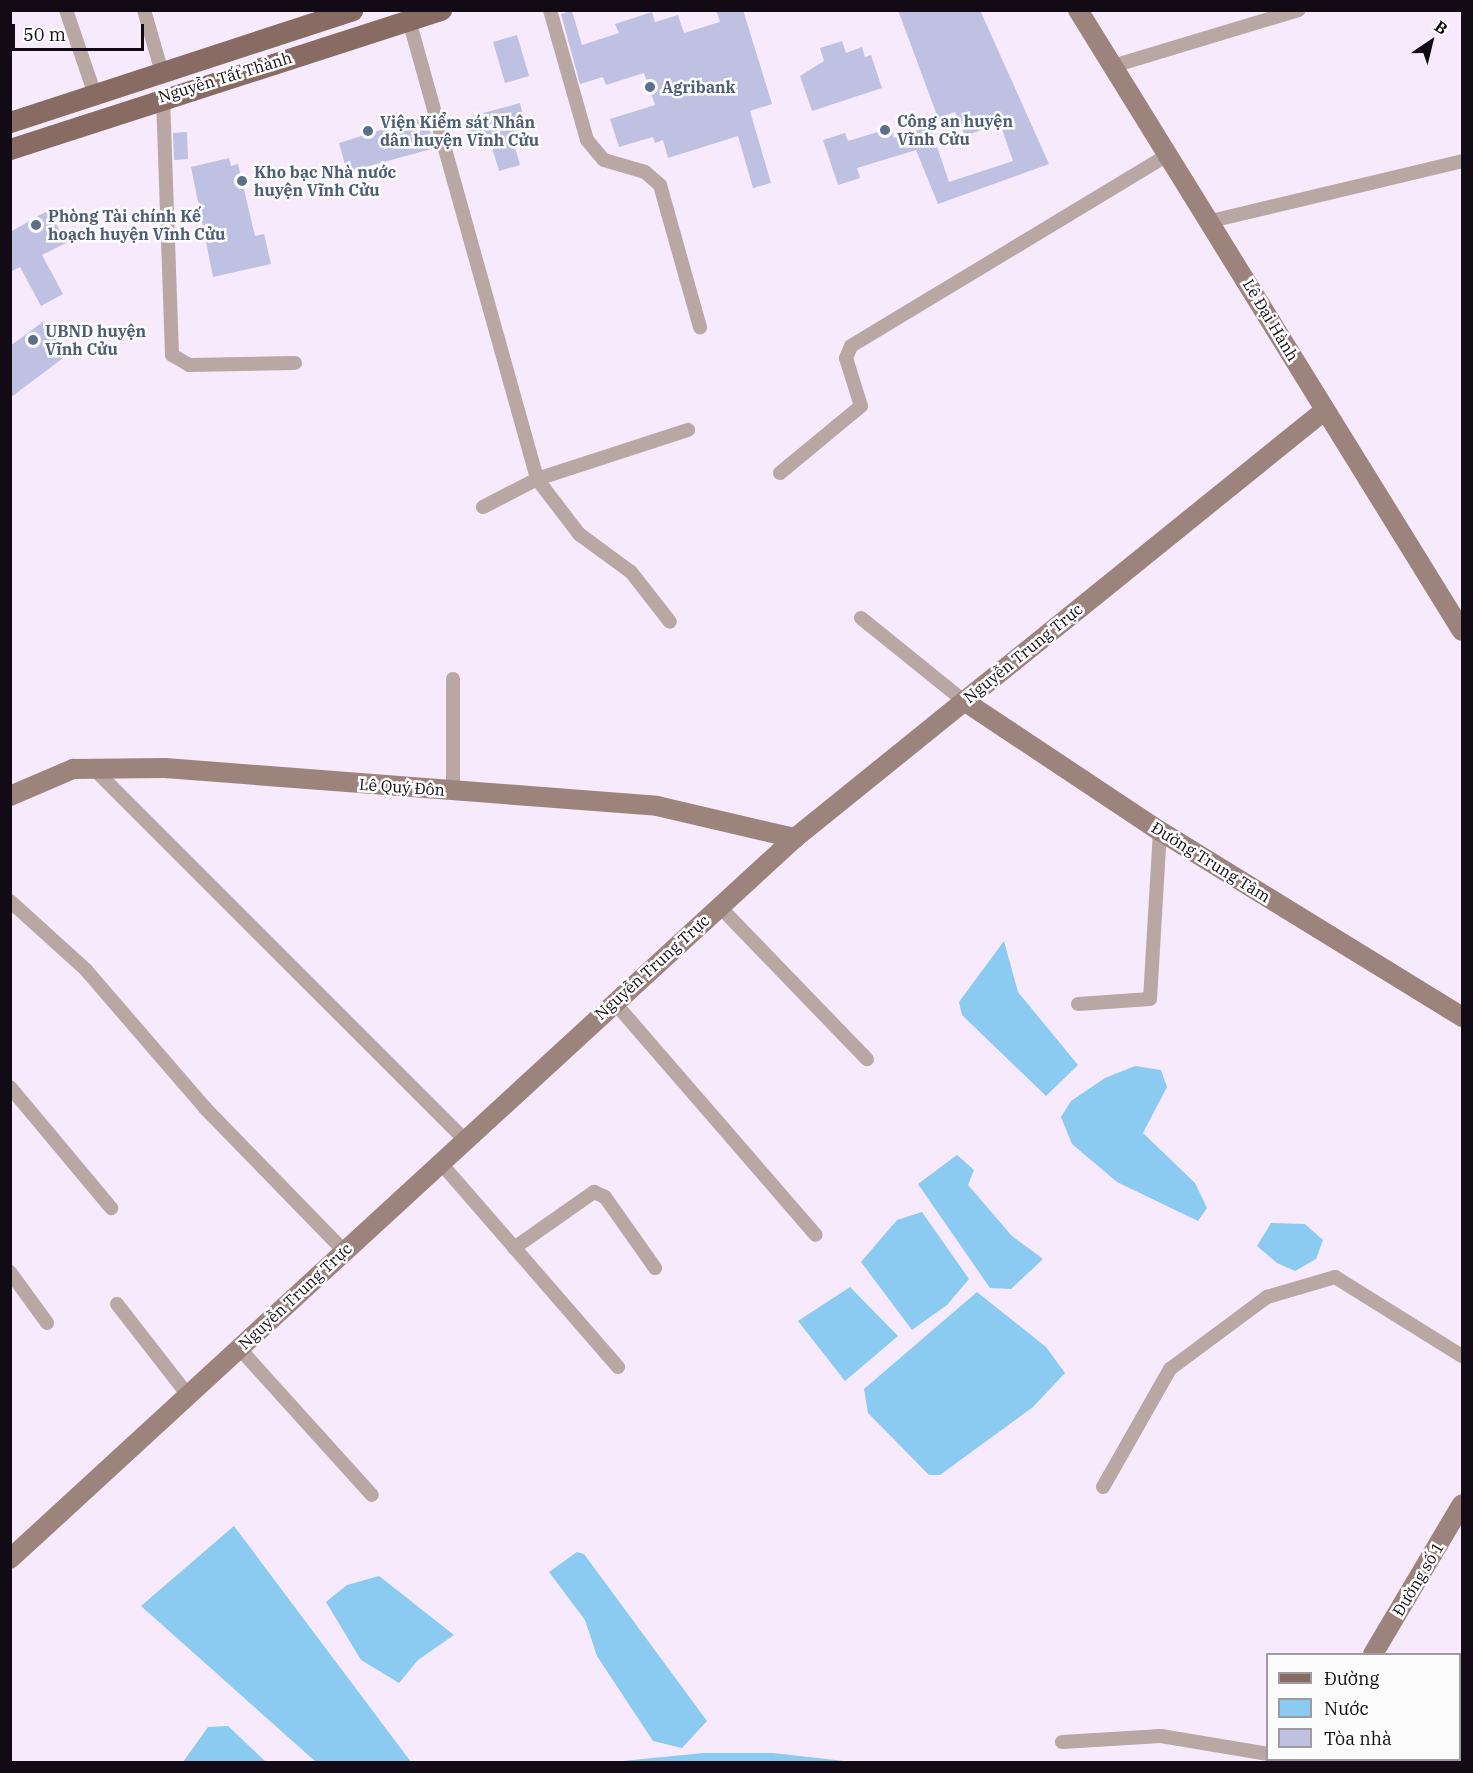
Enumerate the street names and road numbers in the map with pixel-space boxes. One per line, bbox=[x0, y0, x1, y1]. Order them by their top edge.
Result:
street label: Nguyễn Tất Thành bbox=[156, 48, 294, 106]
street label: Lê Đại Hành bbox=[1239, 276, 1303, 364]
street label: Nguyễn Trung Trực bbox=[960, 599, 1086, 707]
street label: Lê Quý Đôn bbox=[358, 774, 446, 800]
street label: Đường Trung Tâm bbox=[1148, 818, 1274, 906]
street label: Nguyễn Trung Trực bbox=[591, 910, 713, 1024]
street label: Nguyễn Trung Trực bbox=[234, 1239, 356, 1353]
street label: Đường số 1 bbox=[1388, 1538, 1448, 1620]

